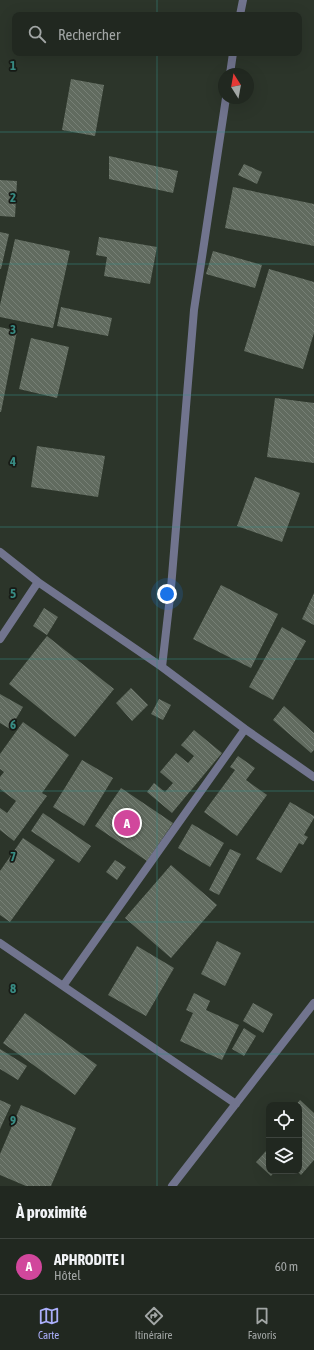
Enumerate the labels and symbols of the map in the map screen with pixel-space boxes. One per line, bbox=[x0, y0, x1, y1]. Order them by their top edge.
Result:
text: 1 bbox=[10, 58, 16, 73]
north arrow bbox=[218, 68, 254, 104]
text: 2 bbox=[10, 190, 16, 205]
text: 3 bbox=[10, 322, 16, 337]
text: 4 bbox=[9, 454, 16, 469]
your location bbox=[157, 584, 177, 604]
text: 5 bbox=[10, 586, 16, 601]
text: 6 bbox=[10, 717, 16, 732]
pin: A bbox=[114, 808, 140, 838]
text: 7 bbox=[10, 849, 16, 864]
text: 8 bbox=[10, 981, 16, 996]
text: 9 bbox=[10, 1113, 16, 1128]

